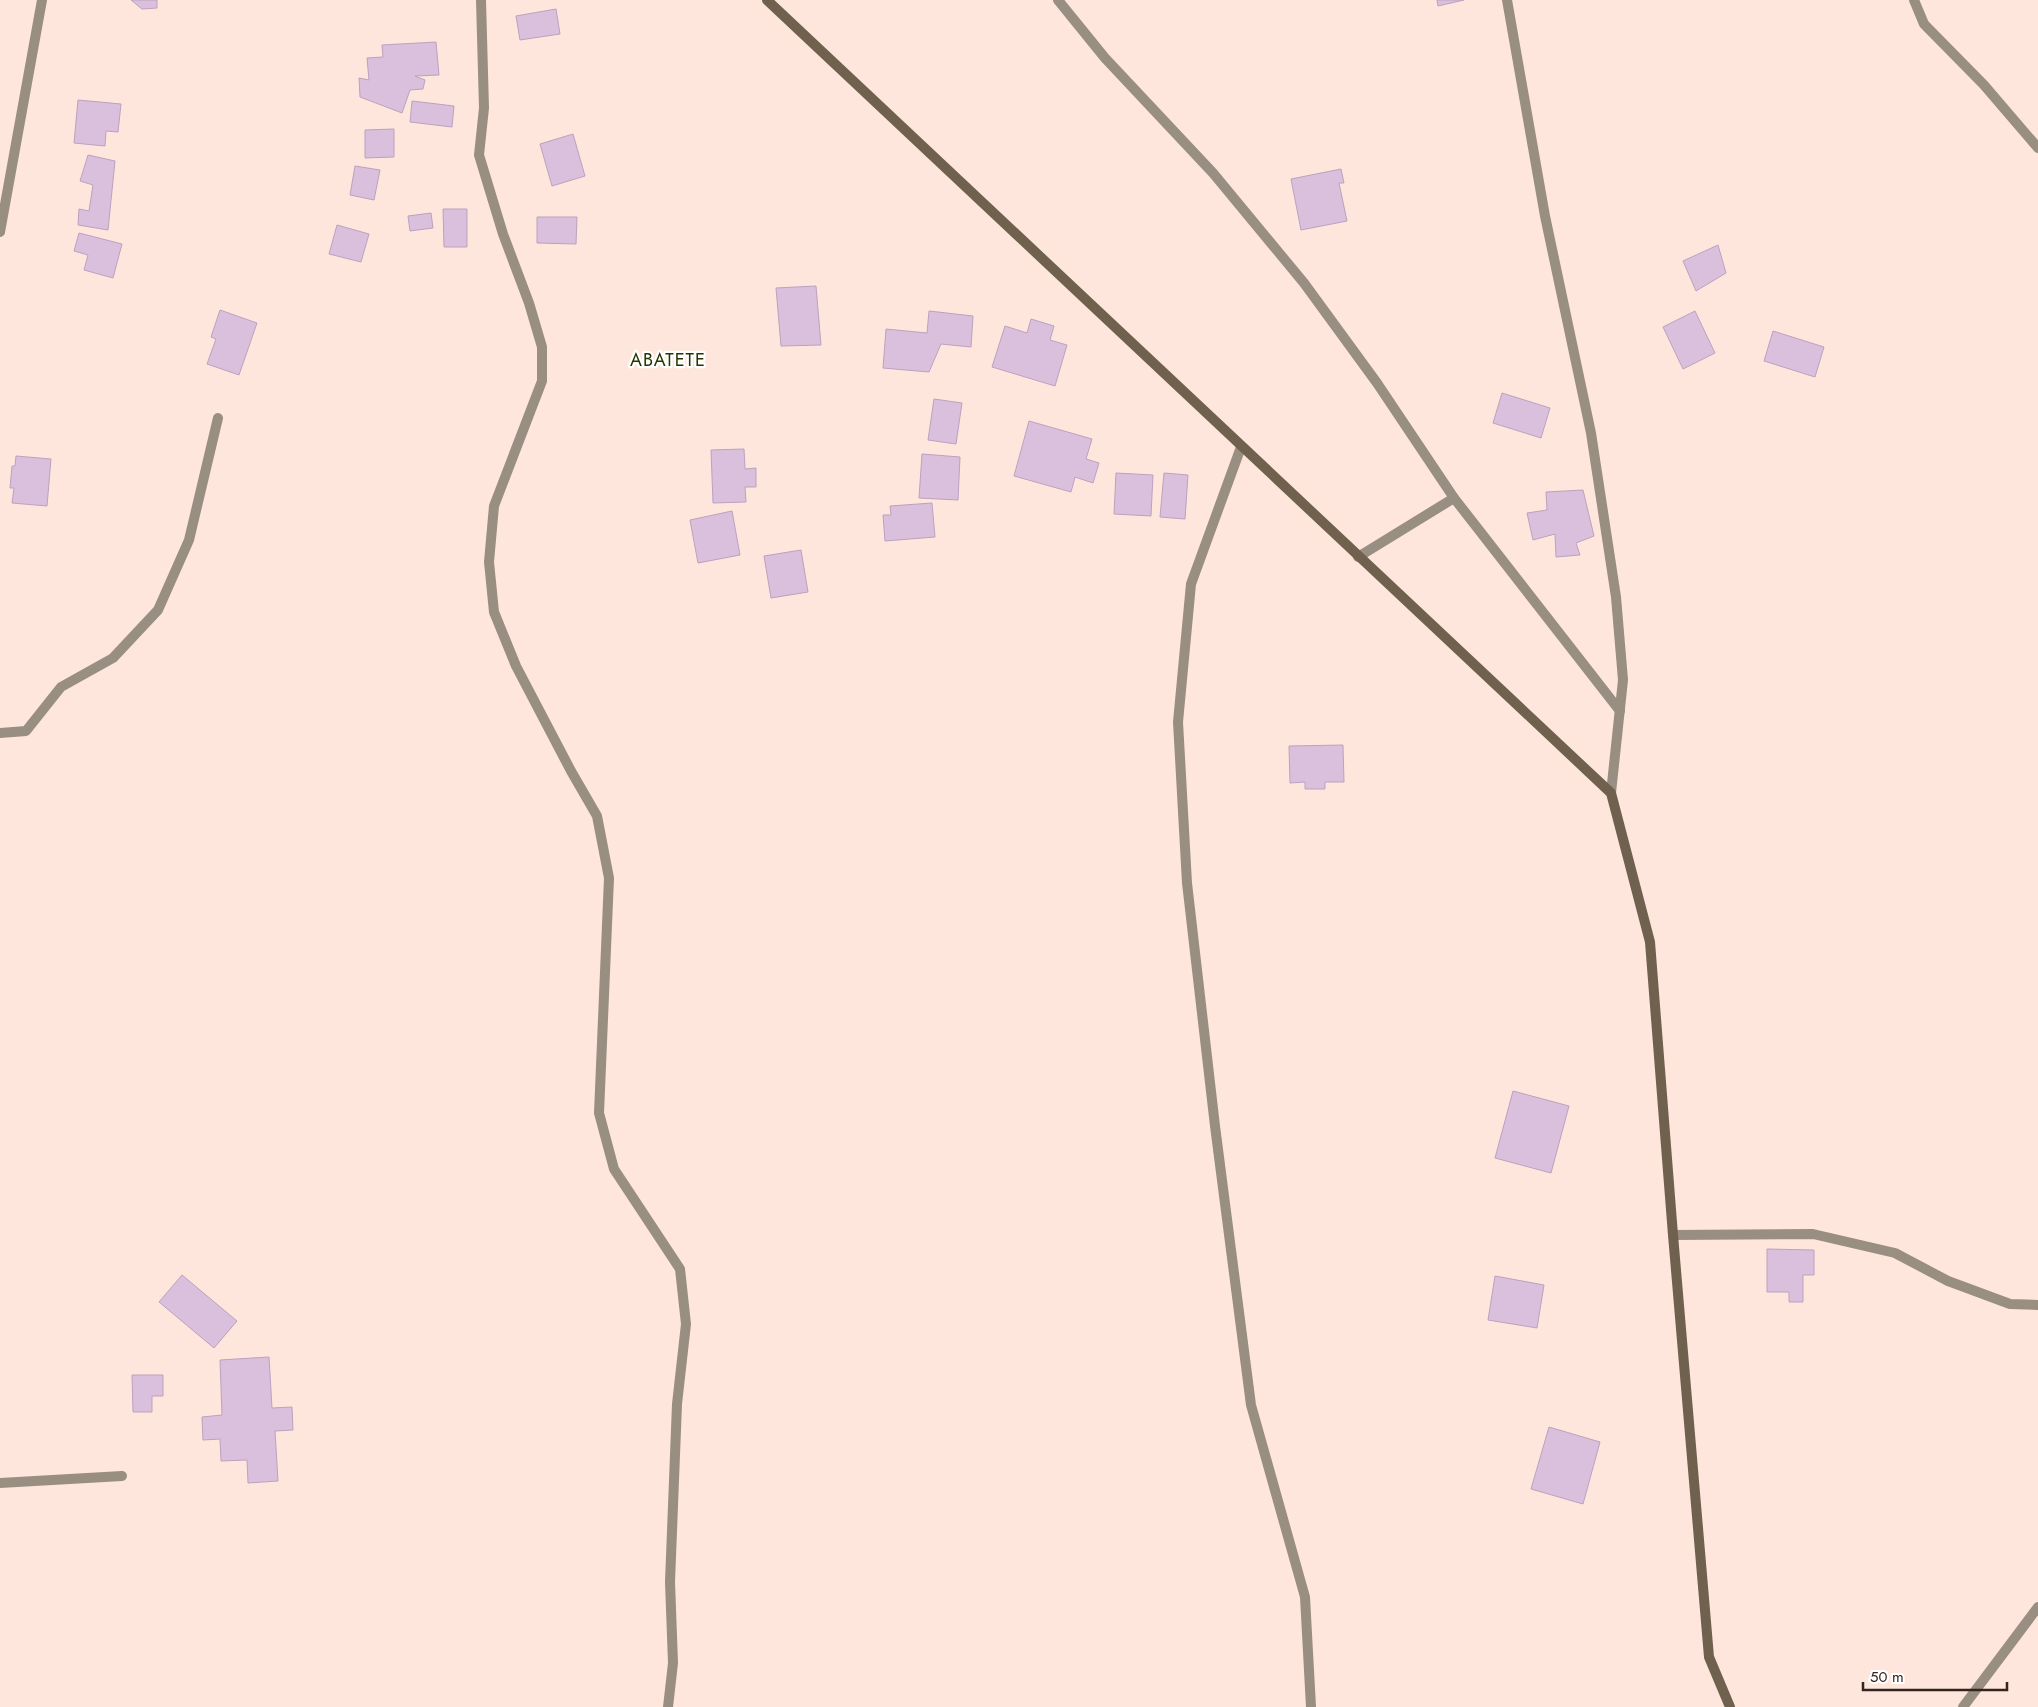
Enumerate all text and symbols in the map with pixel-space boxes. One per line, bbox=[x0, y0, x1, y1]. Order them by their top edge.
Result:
district label: ABATETE bbox=[630, 347, 706, 373]
scale bar bbox=[1863, 1660, 2007, 1692]
text: 50 m bbox=[1870, 1666, 1904, 1688]

